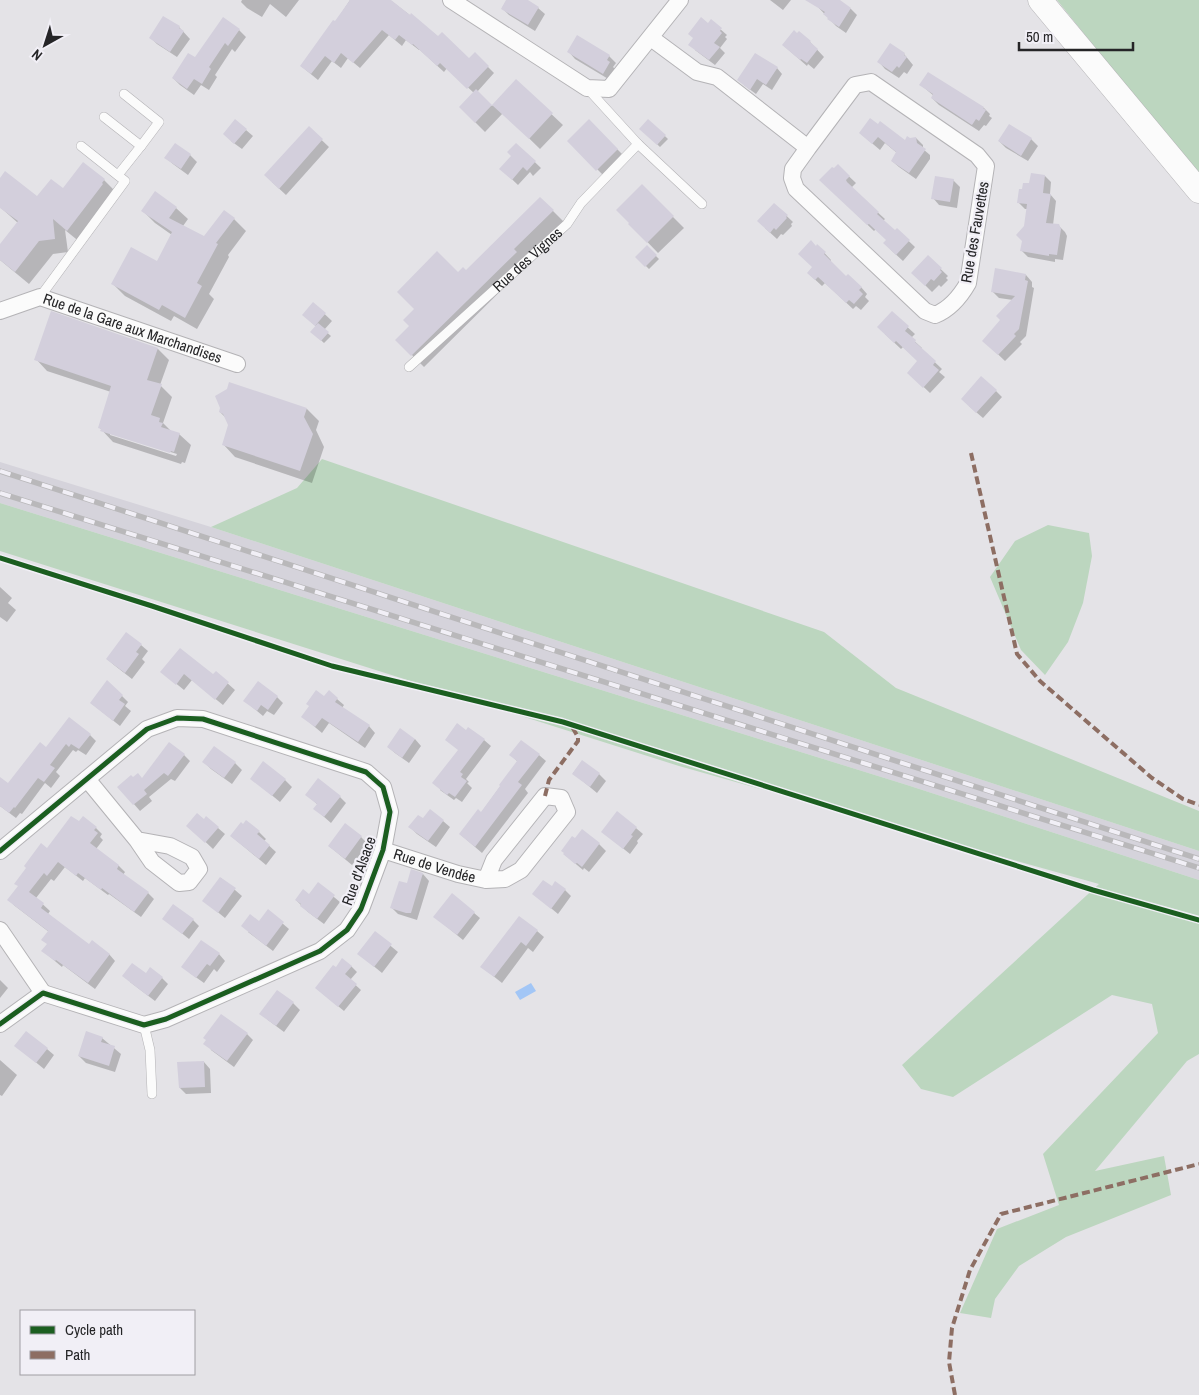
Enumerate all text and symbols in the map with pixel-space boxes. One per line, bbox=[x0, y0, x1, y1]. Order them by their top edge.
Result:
north arrow bbox=[20, 20, 70, 70]
scale bar bbox=[1019, 20, 1133, 52]
text: 50 m bbox=[1026, 26, 1053, 47]
text: N bbox=[28, 45, 46, 65]
street label: Rue des Fauvettes bbox=[955, 180, 994, 284]
street label: Rue des Vignes bbox=[488, 222, 567, 296]
street label: Rue de la Gare aux Marchandises bbox=[40, 288, 225, 368]
street label: Rue d'Alsace bbox=[336, 833, 381, 908]
street label: Rue de Vendée bbox=[391, 843, 478, 888]
legend bbox=[20, 1310, 195, 1375]
text: Cycle path bbox=[65, 1319, 123, 1340]
text: Path bbox=[65, 1344, 90, 1365]

